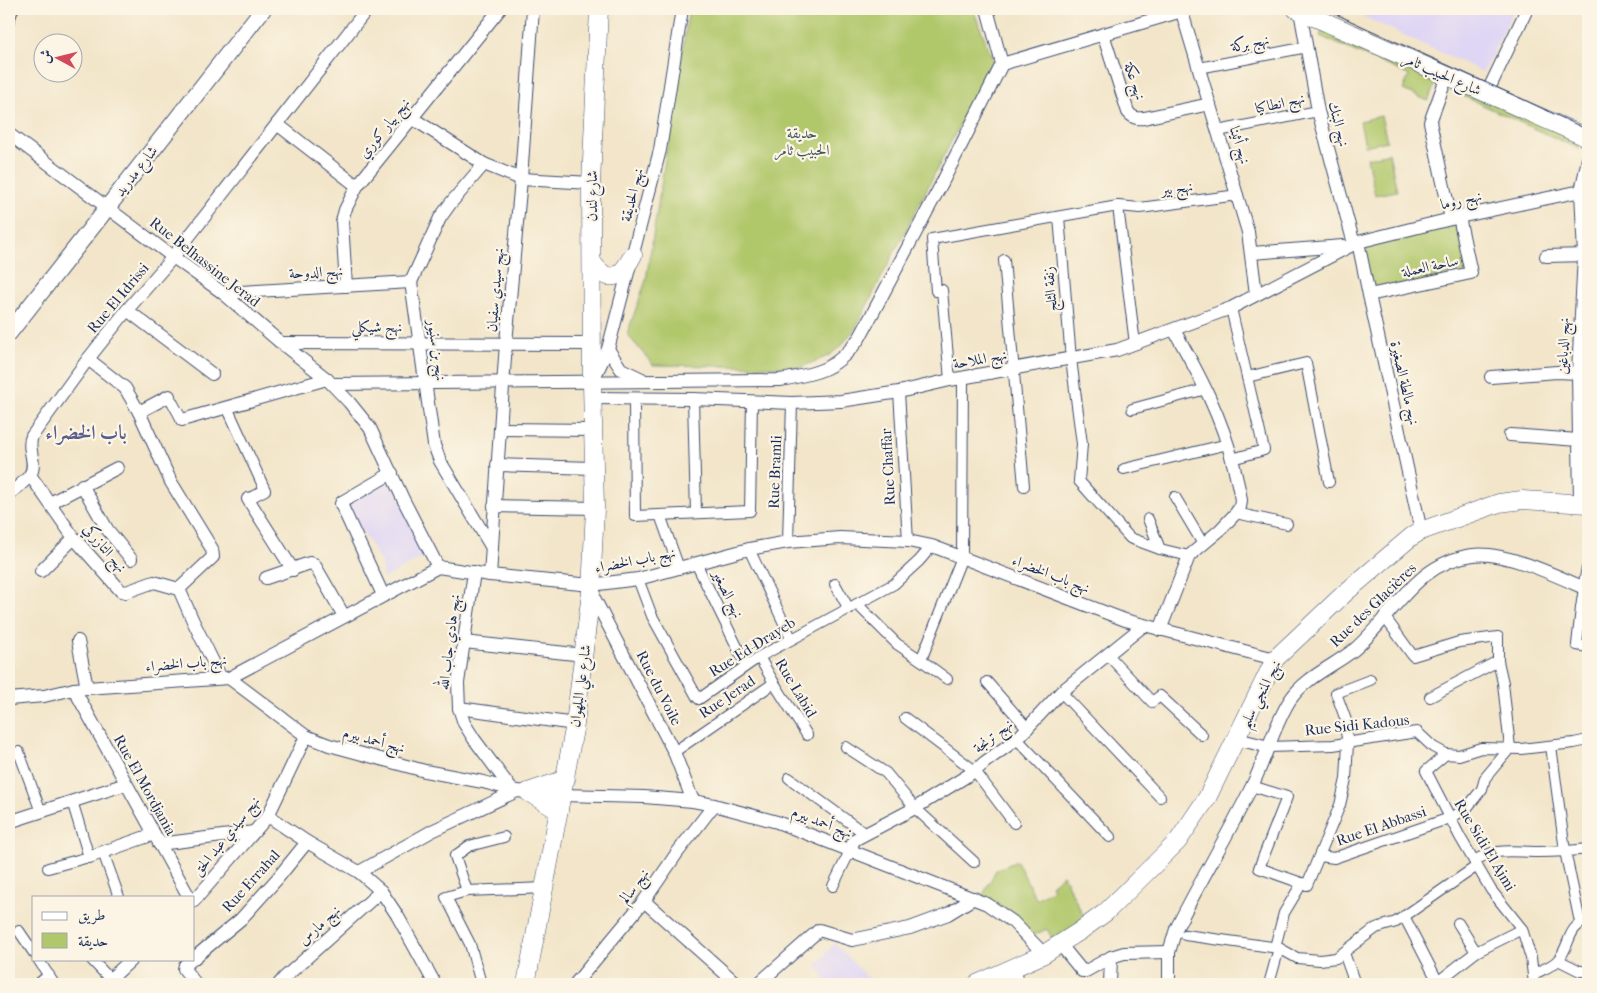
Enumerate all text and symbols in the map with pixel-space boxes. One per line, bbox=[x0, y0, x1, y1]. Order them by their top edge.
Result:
street label: نهج بركة bbox=[1228, 30, 1272, 61]
north arrow bbox=[32, 32, 82, 82]
text: ش bbox=[36, 48, 55, 64]
street label: شارع الحبيب ثامر bbox=[1398, 49, 1484, 103]
street label: نهج عكة bbox=[1115, 59, 1150, 104]
street label: نهج انطاكيا bbox=[1253, 89, 1308, 122]
street label: نهج بيار كوري bbox=[354, 94, 418, 165]
street label: نهج البنك bbox=[1320, 99, 1353, 150]
street label: نهج أثينا bbox=[1221, 123, 1256, 168]
park label: حديقة الحبيب ثامر bbox=[774, 124, 830, 161]
street label: شارع مدريد bbox=[111, 142, 164, 202]
street label: نهج الحديقة bbox=[617, 166, 652, 225]
street label: شارع لندن bbox=[583, 170, 605, 222]
street label: نهج بير bbox=[1158, 177, 1195, 204]
street label: نهج روما bbox=[1438, 187, 1485, 218]
street label: Rue Belhassine Jerad bbox=[146, 213, 265, 311]
street label: نهج سيدي سفيان bbox=[482, 247, 513, 333]
street label: ساحة العملة bbox=[1399, 251, 1460, 281]
street label: Rue El Idrissi bbox=[83, 259, 153, 337]
street label: نهج الدوحة bbox=[288, 262, 344, 287]
street label: زنقة الثلج bbox=[1039, 265, 1066, 312]
street label: نهج بن سنيور bbox=[419, 316, 450, 383]
street label: نهج الدباغين bbox=[1553, 317, 1578, 375]
street label: نهج شيكلي bbox=[352, 318, 402, 341]
street label: نهج مالطة الصغيرة bbox=[1382, 339, 1423, 428]
street label: نهج الملاحة bbox=[952, 345, 1009, 378]
district label: باب الخضراء bbox=[45, 421, 127, 445]
street label: Rue Chaffar bbox=[877, 427, 899, 506]
street label: Rue Bramli bbox=[765, 434, 785, 509]
street label: نهج التازركي bbox=[76, 519, 131, 579]
street label: نهج باب الخضراء bbox=[593, 543, 678, 582]
street label: نهج باب الخضراء bbox=[1008, 551, 1092, 602]
street label: Rue des Glacières bbox=[1326, 559, 1420, 651]
street label: نهج الصغير bbox=[703, 565, 747, 623]
street label: نهج هادي جاب الله bbox=[431, 593, 469, 692]
street label: Rue Ed-Drayeb bbox=[706, 613, 799, 681]
street label: شارع علي البلهوان bbox=[565, 643, 600, 729]
street label: Rue du Voile bbox=[632, 647, 686, 729]
street label: نهج باب الخضراء bbox=[144, 650, 228, 681]
street label: Rue Labid bbox=[771, 655, 821, 722]
street label: نهج المنجي سليم bbox=[1235, 657, 1290, 734]
street label: Rue Jerad bbox=[695, 671, 759, 722]
street label: Rue Sidi Kadous bbox=[1304, 711, 1411, 739]
street label: نهج ترنجة bbox=[970, 715, 1019, 761]
street label: نهج أحمد بيرم bbox=[340, 721, 407, 762]
street label: Rue El Mordjania bbox=[110, 731, 181, 839]
street label: نهج سيدي عبد الحق bbox=[188, 792, 268, 883]
street label: Rue Sidi El Ajmi bbox=[1450, 796, 1520, 895]
street label: نهج أحمد بيرم bbox=[787, 800, 856, 846]
street label: Rue El Abbassi bbox=[1334, 802, 1429, 850]
street label: Rue Errahal bbox=[218, 846, 284, 916]
street label: نهج سالم bbox=[615, 865, 657, 910]
legend bbox=[32, 896, 195, 960]
street label: نهج مارس bbox=[294, 901, 347, 952]
text: طريق bbox=[78, 906, 105, 925]
text: حديقة bbox=[78, 932, 108, 950]

